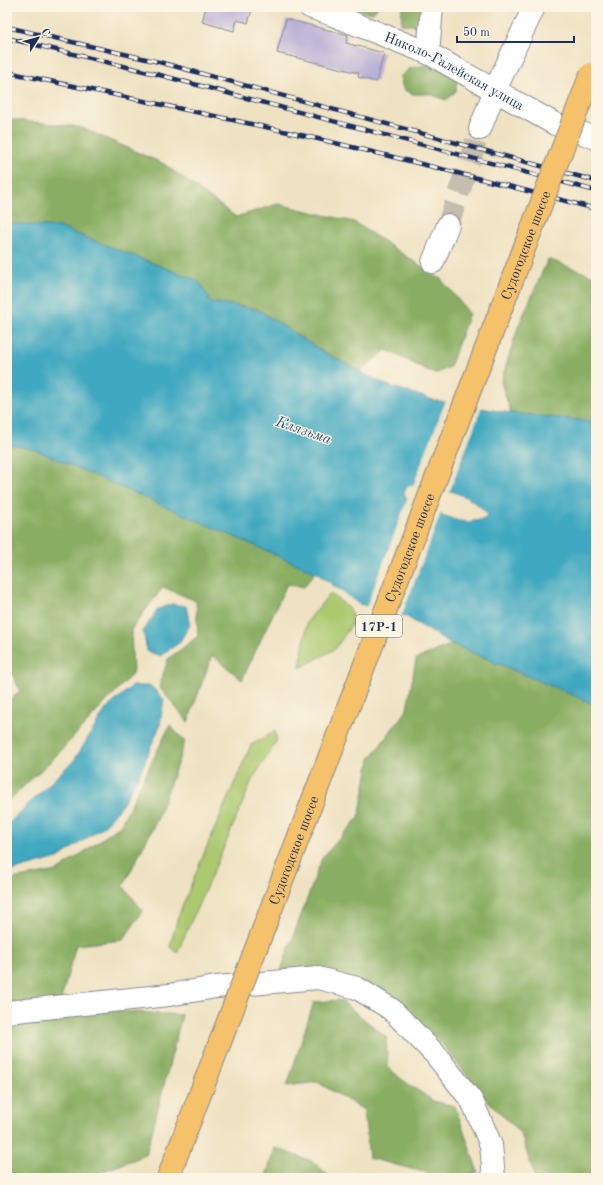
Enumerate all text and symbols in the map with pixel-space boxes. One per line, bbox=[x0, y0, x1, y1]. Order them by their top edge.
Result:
north arrow bbox=[18, 18, 58, 58]
scale bar bbox=[457, 18, 574, 44]
text: 50 m bbox=[463, 26, 490, 39]
text: С bbox=[38, 27, 51, 39]
street label: Николо-Галейская улица bbox=[382, 30, 526, 113]
street label: Судогодское шоссе bbox=[499, 189, 554, 302]
water label: Клязьма bbox=[273, 415, 333, 448]
street label: Судогодское шоссе bbox=[383, 492, 438, 605]
road number: 17Р-1 bbox=[356, 615, 402, 637]
street label: Судогодское шоссе bbox=[267, 794, 322, 907]

